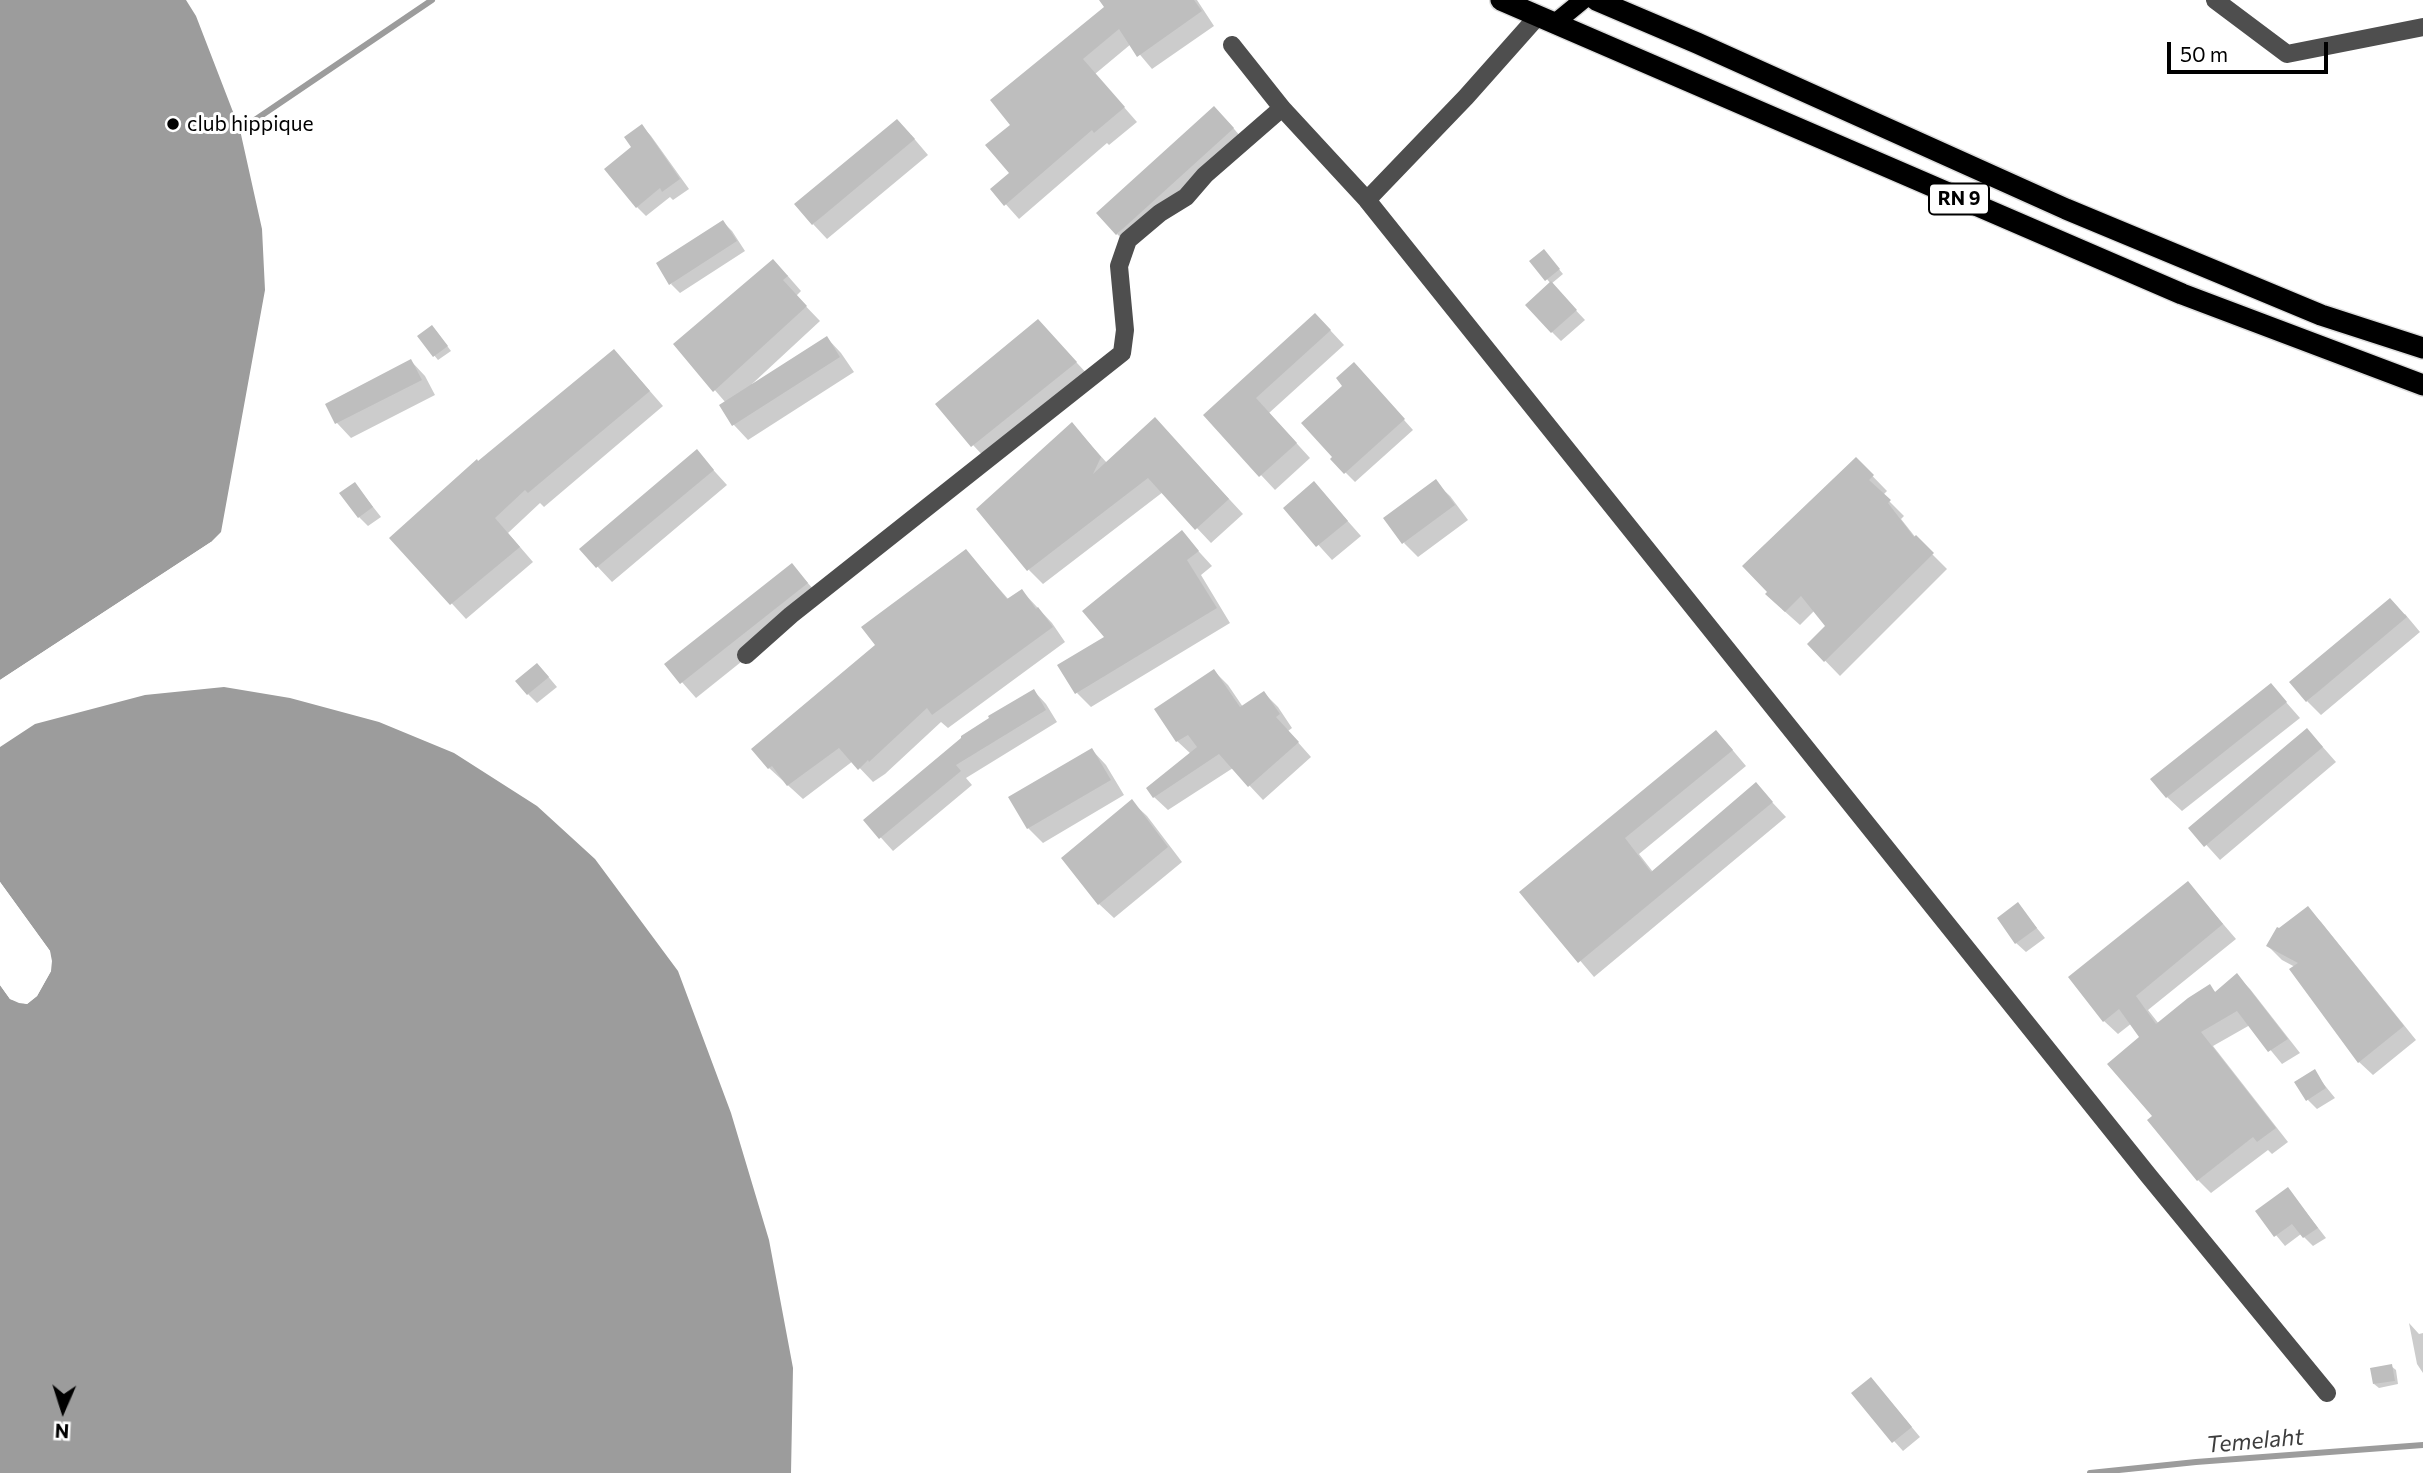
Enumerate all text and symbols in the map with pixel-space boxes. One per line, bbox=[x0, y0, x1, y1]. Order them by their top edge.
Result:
scale bar bbox=[2171, 28, 2332, 72]
text: 50 m bbox=[2180, 41, 2228, 66]
place label: club hippique bbox=[187, 111, 314, 137]
marker: club hippique bbox=[165, 116, 181, 132]
road number: RN 9 bbox=[1929, 183, 1989, 214]
north arrow bbox=[28, 1375, 98, 1445]
text: N bbox=[54, 1420, 70, 1443]
water label: Temelaht bbox=[2205, 1423, 2305, 1459]

